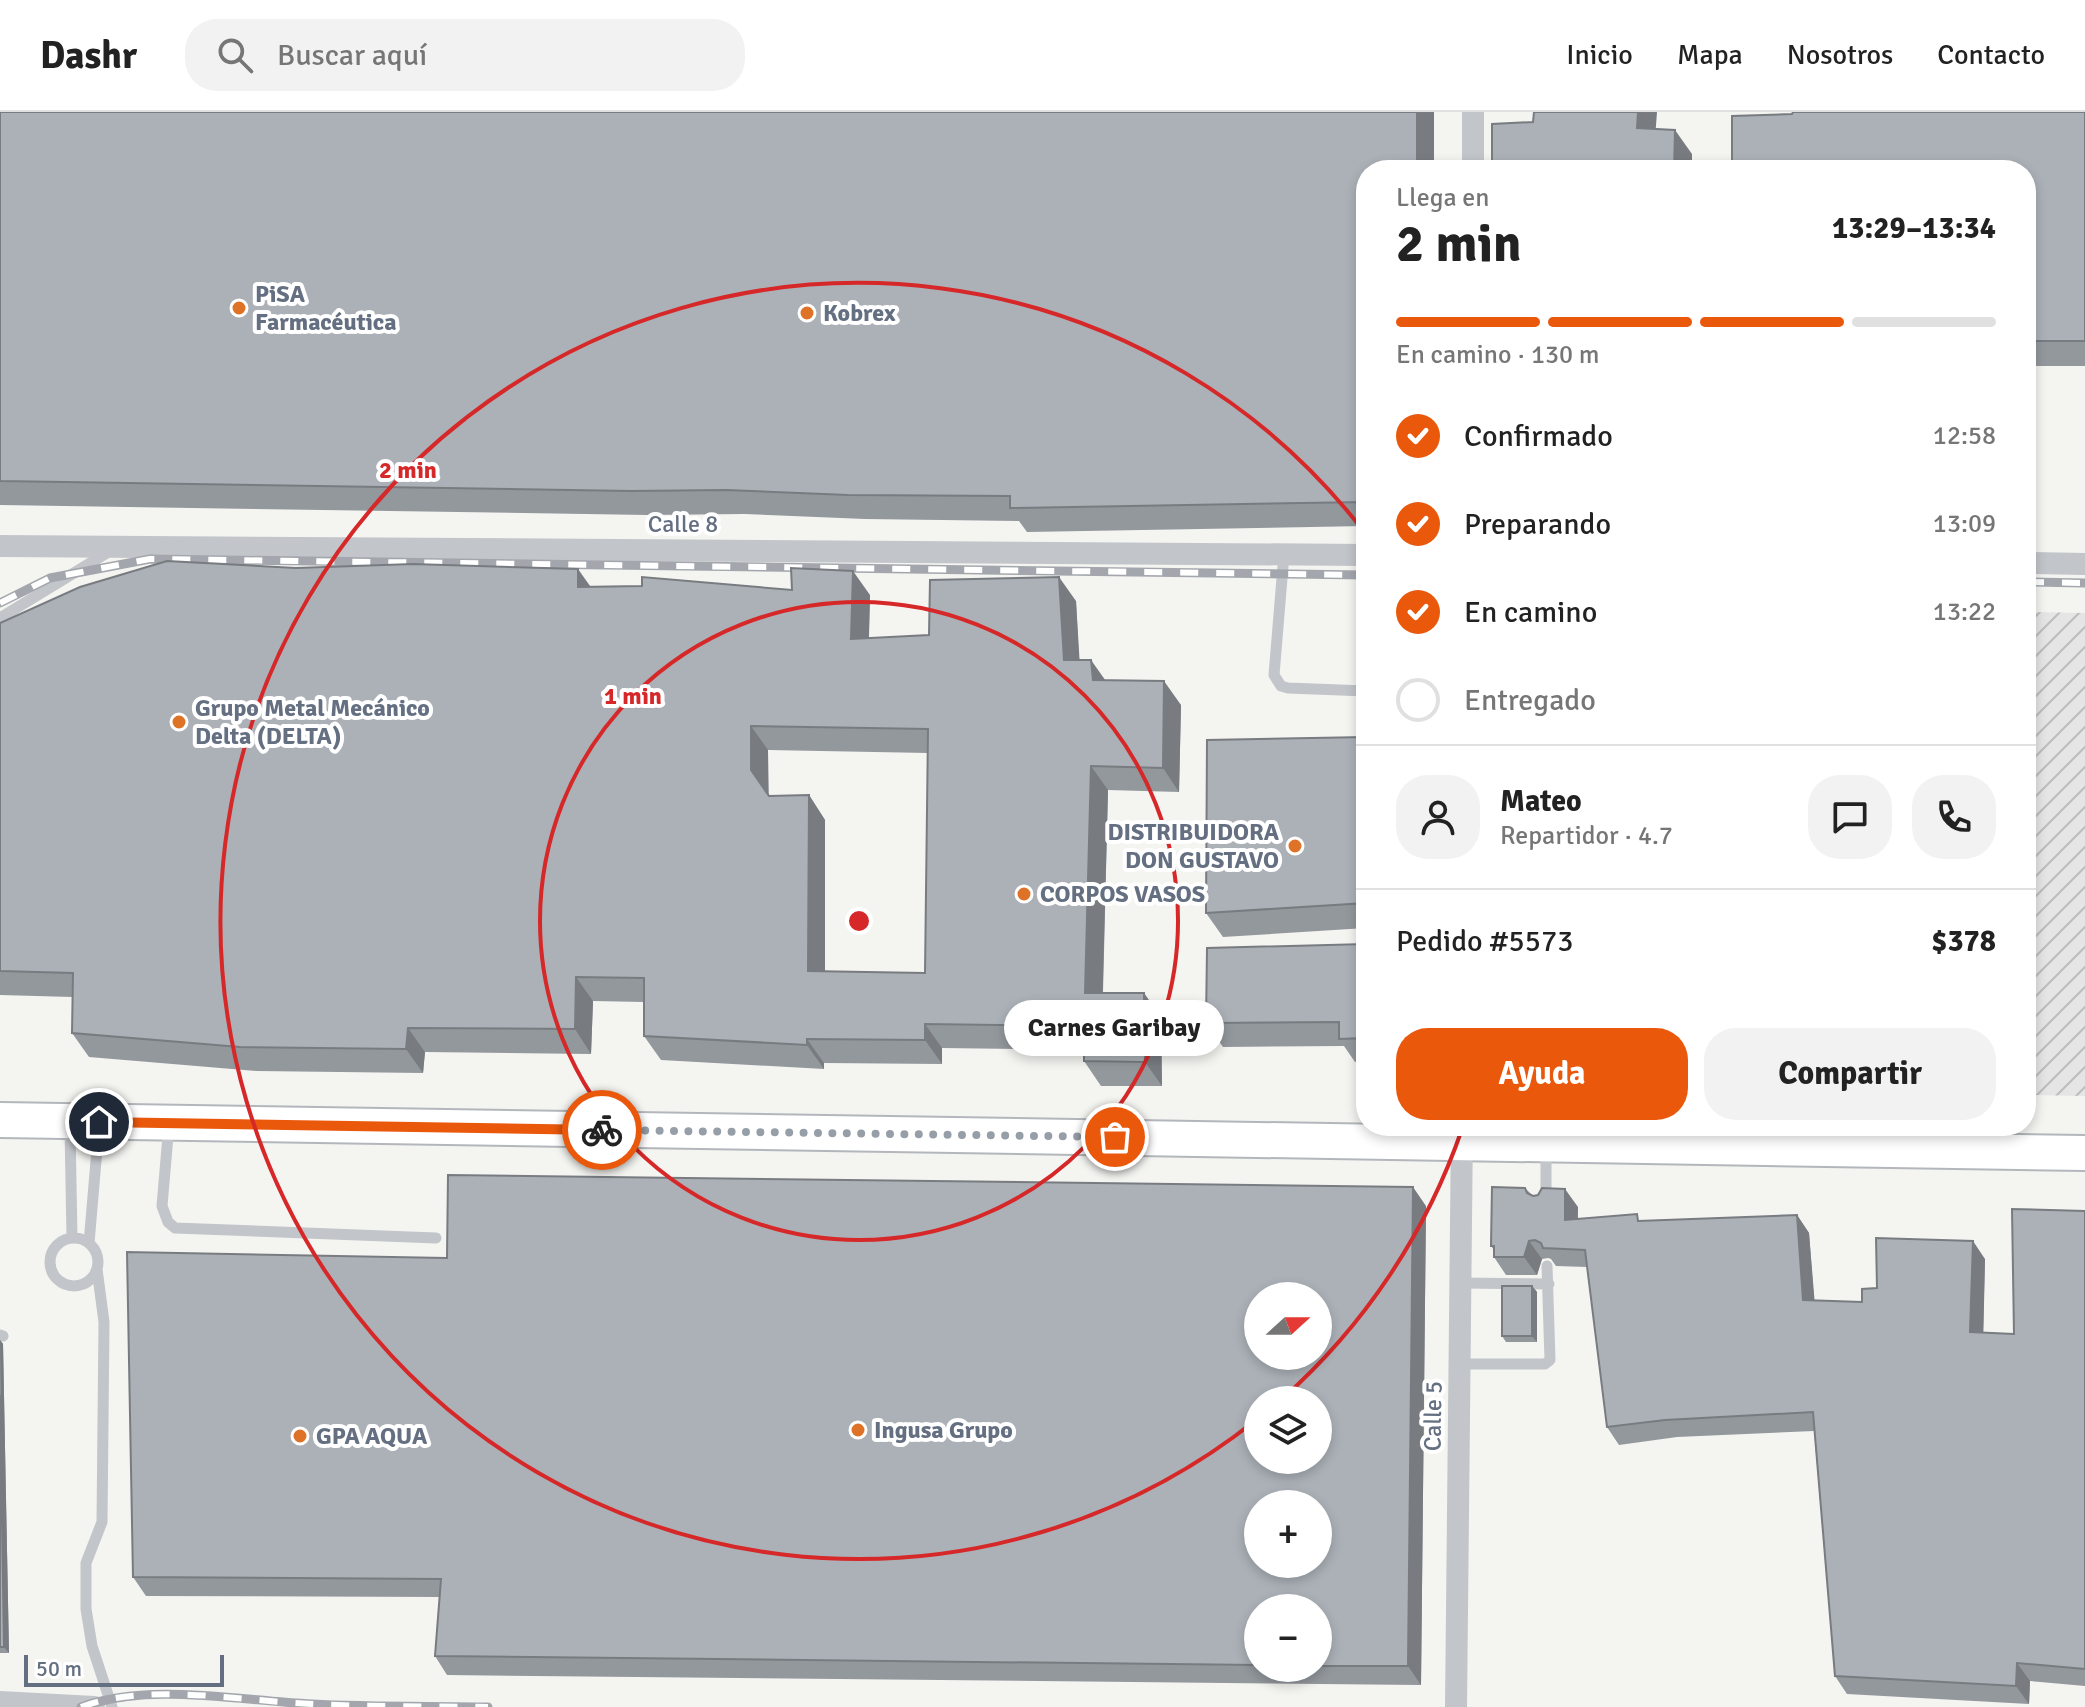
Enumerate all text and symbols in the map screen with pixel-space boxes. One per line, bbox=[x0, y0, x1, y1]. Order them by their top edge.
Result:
search box bbox=[185, 19, 745, 91]
text: Dashr bbox=[40, 32, 137, 79]
icon: search bbox=[213, 33, 257, 77]
text: Buscar aquí bbox=[277, 37, 427, 74]
text: Inicio bbox=[1566, 38, 1633, 72]
text: Mapa bbox=[1677, 38, 1743, 72]
text: Nosotros bbox=[1787, 38, 1893, 72]
text: Contacto bbox=[1937, 38, 2045, 72]
text: Llega en bbox=[1396, 182, 1490, 214]
text: 13:29–13:34 bbox=[1832, 210, 1996, 247]
text: 2 min bbox=[1396, 212, 1522, 276]
place label: PiSA Farmacéutica bbox=[255, 279, 397, 337]
place label: Kobrex bbox=[823, 298, 896, 328]
marker: PiSA Farmacéutica bbox=[230, 299, 248, 317]
marker: Kobrex bbox=[798, 304, 816, 322]
text: En camino · 130 m bbox=[1396, 339, 1599, 371]
icon: check bbox=[1396, 414, 1440, 458]
text: Confirmado bbox=[1464, 418, 1613, 455]
text: 12:58 bbox=[1933, 420, 1996, 452]
text: 2 min bbox=[379, 455, 437, 485]
icon: check bbox=[1396, 502, 1440, 546]
text: Preparando bbox=[1464, 506, 1611, 543]
text: 13:09 bbox=[1933, 508, 1996, 540]
street label: Calle 8 bbox=[648, 509, 718, 539]
icon: check bbox=[1396, 590, 1440, 634]
text: En camino bbox=[1464, 594, 1597, 631]
text: 13:22 bbox=[1933, 596, 1996, 628]
text: 1 min bbox=[604, 681, 662, 711]
text: Entregado bbox=[1464, 682, 1596, 719]
place label: Grupo Metal Mecánico Delta (DELTA) bbox=[195, 693, 430, 751]
marker: Grupo Metal Mecánico Delta (DELTA) bbox=[170, 713, 188, 731]
button: person bbox=[1396, 775, 1480, 859]
button: chat bbox=[1808, 775, 1892, 859]
button: phone bbox=[1912, 775, 1996, 859]
text: Mateo bbox=[1500, 783, 1582, 820]
place label: DISTRIBUIDORA DON GUSTAVO bbox=[1107, 817, 1280, 875]
text: Repartidor · 4.7 bbox=[1500, 820, 1673, 852]
marker: DISTRIBUIDORA DON GUSTAVO bbox=[1286, 837, 1304, 855]
place label: CORPOS VASOS bbox=[1040, 879, 1205, 909]
marker: CORPOS VASOS bbox=[1015, 885, 1033, 903]
centre of rings bbox=[845, 907, 873, 935]
text: Pedido #5573 bbox=[1396, 923, 1573, 960]
text: $378 bbox=[1931, 923, 1996, 960]
callout: Carnes Garibay bbox=[1005, 1001, 1225, 1057]
text: Carnes Garibay bbox=[1028, 1012, 1200, 1044]
button: Ayuda bbox=[1396, 1028, 1688, 1120]
button: Compartir bbox=[1704, 1028, 1996, 1120]
pin bbox=[65, 1088, 133, 1156]
courier bbox=[562, 1090, 642, 1170]
icon: home bbox=[77, 1100, 121, 1144]
pin bbox=[1081, 1103, 1149, 1171]
icon: bike bbox=[580, 1108, 624, 1152]
icon: bag bbox=[1093, 1115, 1137, 1159]
north arrow bbox=[1244, 1282, 1332, 1370]
map controls bbox=[1244, 1282, 1332, 1682]
street label: Calle 5 bbox=[1417, 1381, 1449, 1451]
button: layers bbox=[1244, 1386, 1332, 1474]
place label: Ingusa Grupo bbox=[874, 1415, 1013, 1445]
place label: GPA AQUA bbox=[316, 1421, 428, 1451]
marker: Ingusa Grupo bbox=[849, 1421, 867, 1439]
marker: GPA AQUA bbox=[291, 1427, 309, 1445]
button: + bbox=[1244, 1490, 1332, 1578]
button: − bbox=[1244, 1594, 1332, 1682]
scale bar bbox=[24, 1651, 224, 1687]
text: 50 m bbox=[36, 1655, 82, 1682]

